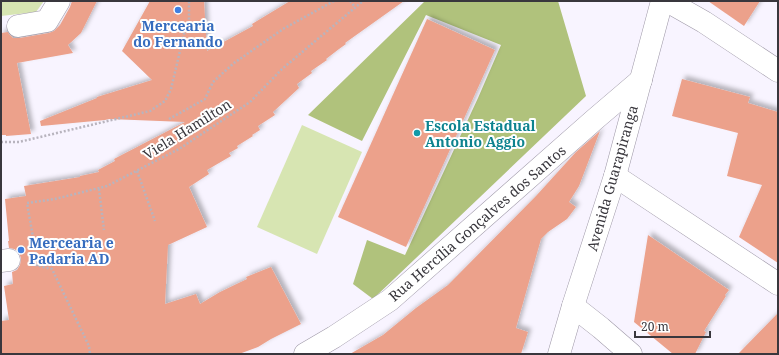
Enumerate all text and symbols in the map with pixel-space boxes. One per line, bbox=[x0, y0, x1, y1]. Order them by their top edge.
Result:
marker: Mercearia do Fernando bbox=[173, 5, 183, 15]
place label: Mercearia do Fernando bbox=[133, 16, 223, 51]
street label: Viela Hamilton bbox=[139, 94, 235, 164]
street label: Avenida Guarapiranga bbox=[582, 103, 642, 253]
place label: Escola Estadual Antonio Aggio bbox=[425, 116, 536, 151]
marker: Escola Estadual Antonio Aggio bbox=[412, 128, 422, 138]
street label: Rua Hercília Gonçalves dos Santos bbox=[384, 141, 570, 305]
place label: Mercearia e Padaria AD bbox=[29, 233, 114, 268]
marker: Mercearia e Padaria AD bbox=[16, 245, 26, 255]
scale bar bbox=[635, 313, 710, 339]
text: 20 m bbox=[641, 318, 669, 335]

